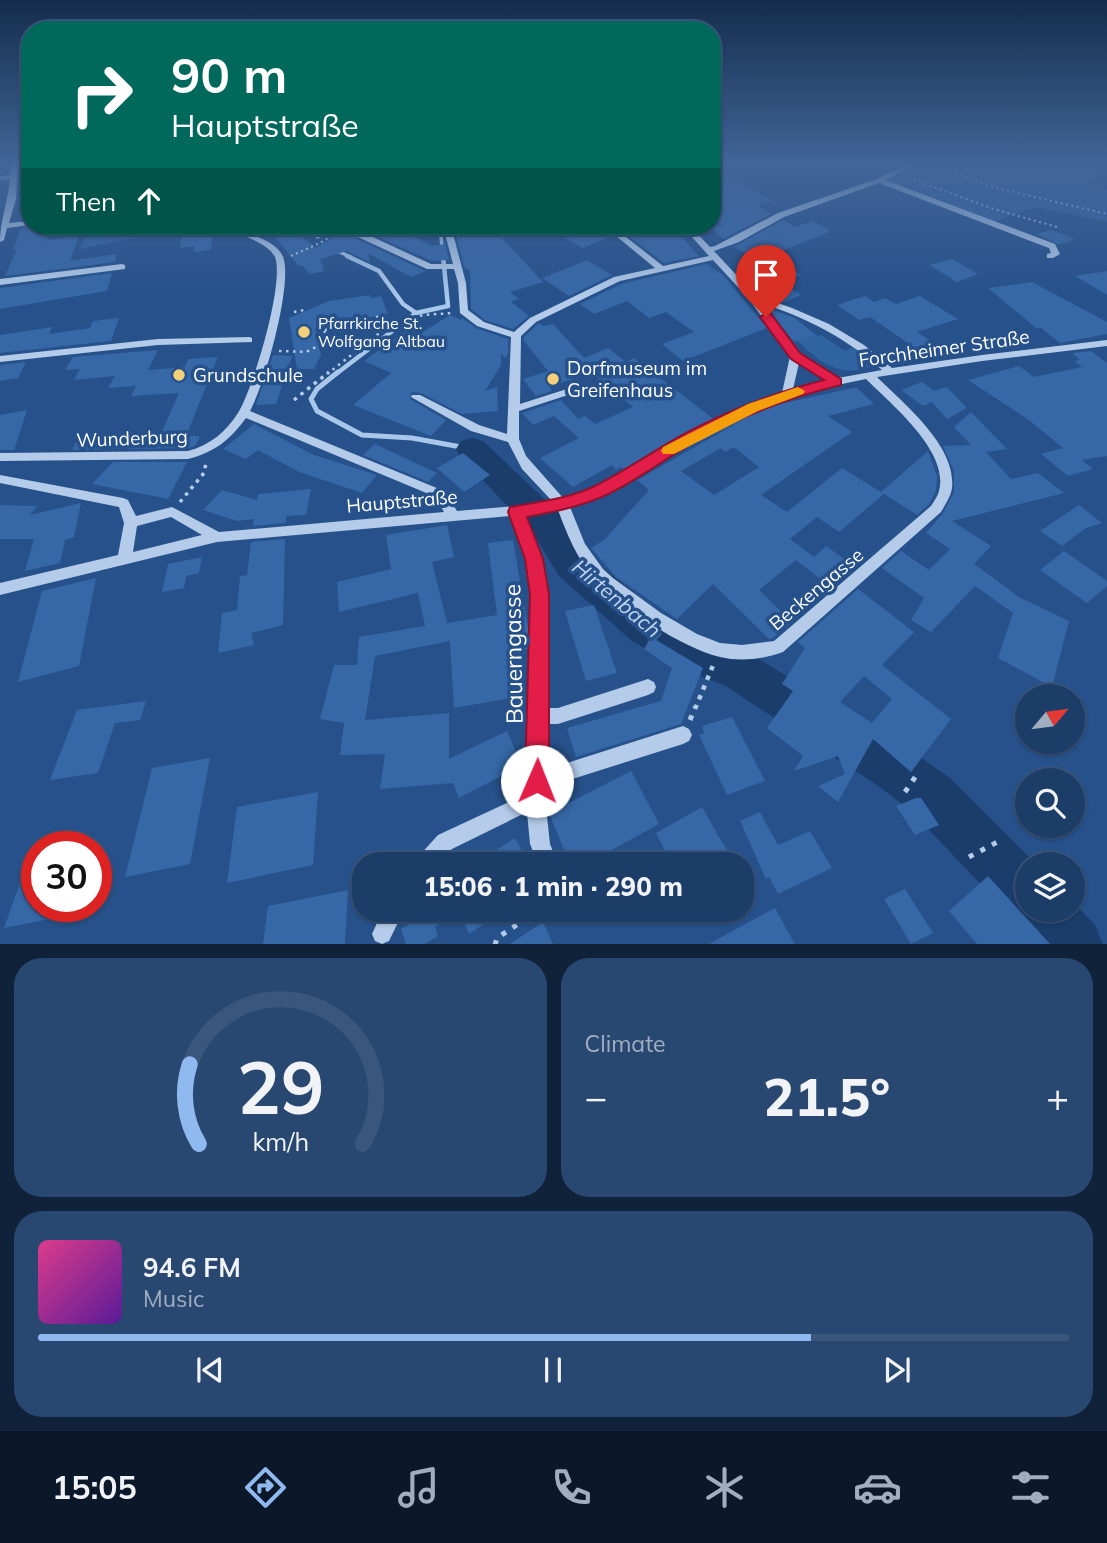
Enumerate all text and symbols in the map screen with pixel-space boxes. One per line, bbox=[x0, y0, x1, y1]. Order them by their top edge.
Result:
text: 90 m bbox=[171, 44, 287, 105]
icon: right bbox=[56, 49, 147, 140]
text: Hauptstraße bbox=[171, 105, 359, 145]
icon: ahead bbox=[130, 182, 168, 220]
text: Then bbox=[56, 185, 116, 218]
pin bbox=[736, 245, 796, 317]
icon: arrive bbox=[747, 256, 785, 294]
place label: Pfarrkirche St. Wolfgang Altbau bbox=[318, 313, 445, 351]
marker: Pfarrkirche St. Wolfgang Altbau bbox=[296, 324, 312, 340]
street label: Forchheimer Straße bbox=[857, 324, 1031, 372]
place label: Dorfmuseum im Greifenhaus bbox=[567, 356, 707, 402]
place label: Grundschule bbox=[193, 363, 303, 387]
marker: Grundschule bbox=[171, 367, 187, 383]
marker: Dorfmuseum im Greifenhaus bbox=[545, 371, 561, 387]
street label: Wunderburg bbox=[76, 424, 188, 452]
street label: Hauptstraße bbox=[345, 484, 459, 518]
street label: Beckengasse bbox=[764, 543, 868, 635]
water label: Hirtenbach bbox=[567, 553, 667, 643]
street label: Bauerngasse bbox=[497, 584, 529, 724]
north arrow bbox=[1015, 684, 1085, 754]
map controls bbox=[1015, 684, 1085, 922]
position arrow bbox=[500, 744, 574, 818]
button: search bbox=[1015, 768, 1085, 838]
speed limit sign: 30 bbox=[21, 831, 112, 922]
button: layers bbox=[1015, 852, 1085, 922]
text: 15:06 · 1 min · 290 m bbox=[423, 870, 683, 903]
text: Climate bbox=[585, 1029, 666, 1058]
text: 29 bbox=[237, 1041, 324, 1132]
text: 21.5° bbox=[763, 1064, 890, 1129]
text: − bbox=[585, 1073, 607, 1121]
text: + bbox=[1046, 1073, 1069, 1121]
text: km/h bbox=[252, 1125, 309, 1156]
text: 94.6 FM bbox=[143, 1251, 241, 1284]
text: Music bbox=[143, 1284, 204, 1313]
icon: previous bbox=[191, 1351, 229, 1389]
icon: pause bbox=[534, 1351, 572, 1389]
icon: next bbox=[878, 1351, 916, 1389]
icon: directions bbox=[241, 1463, 290, 1512]
icon: music bbox=[394, 1463, 443, 1512]
icon: phone bbox=[547, 1463, 596, 1512]
icon: climate bbox=[700, 1463, 749, 1512]
icon: car bbox=[853, 1463, 902, 1512]
icon: filters bbox=[1006, 1463, 1055, 1512]
text: 15:05 bbox=[52, 1467, 137, 1507]

